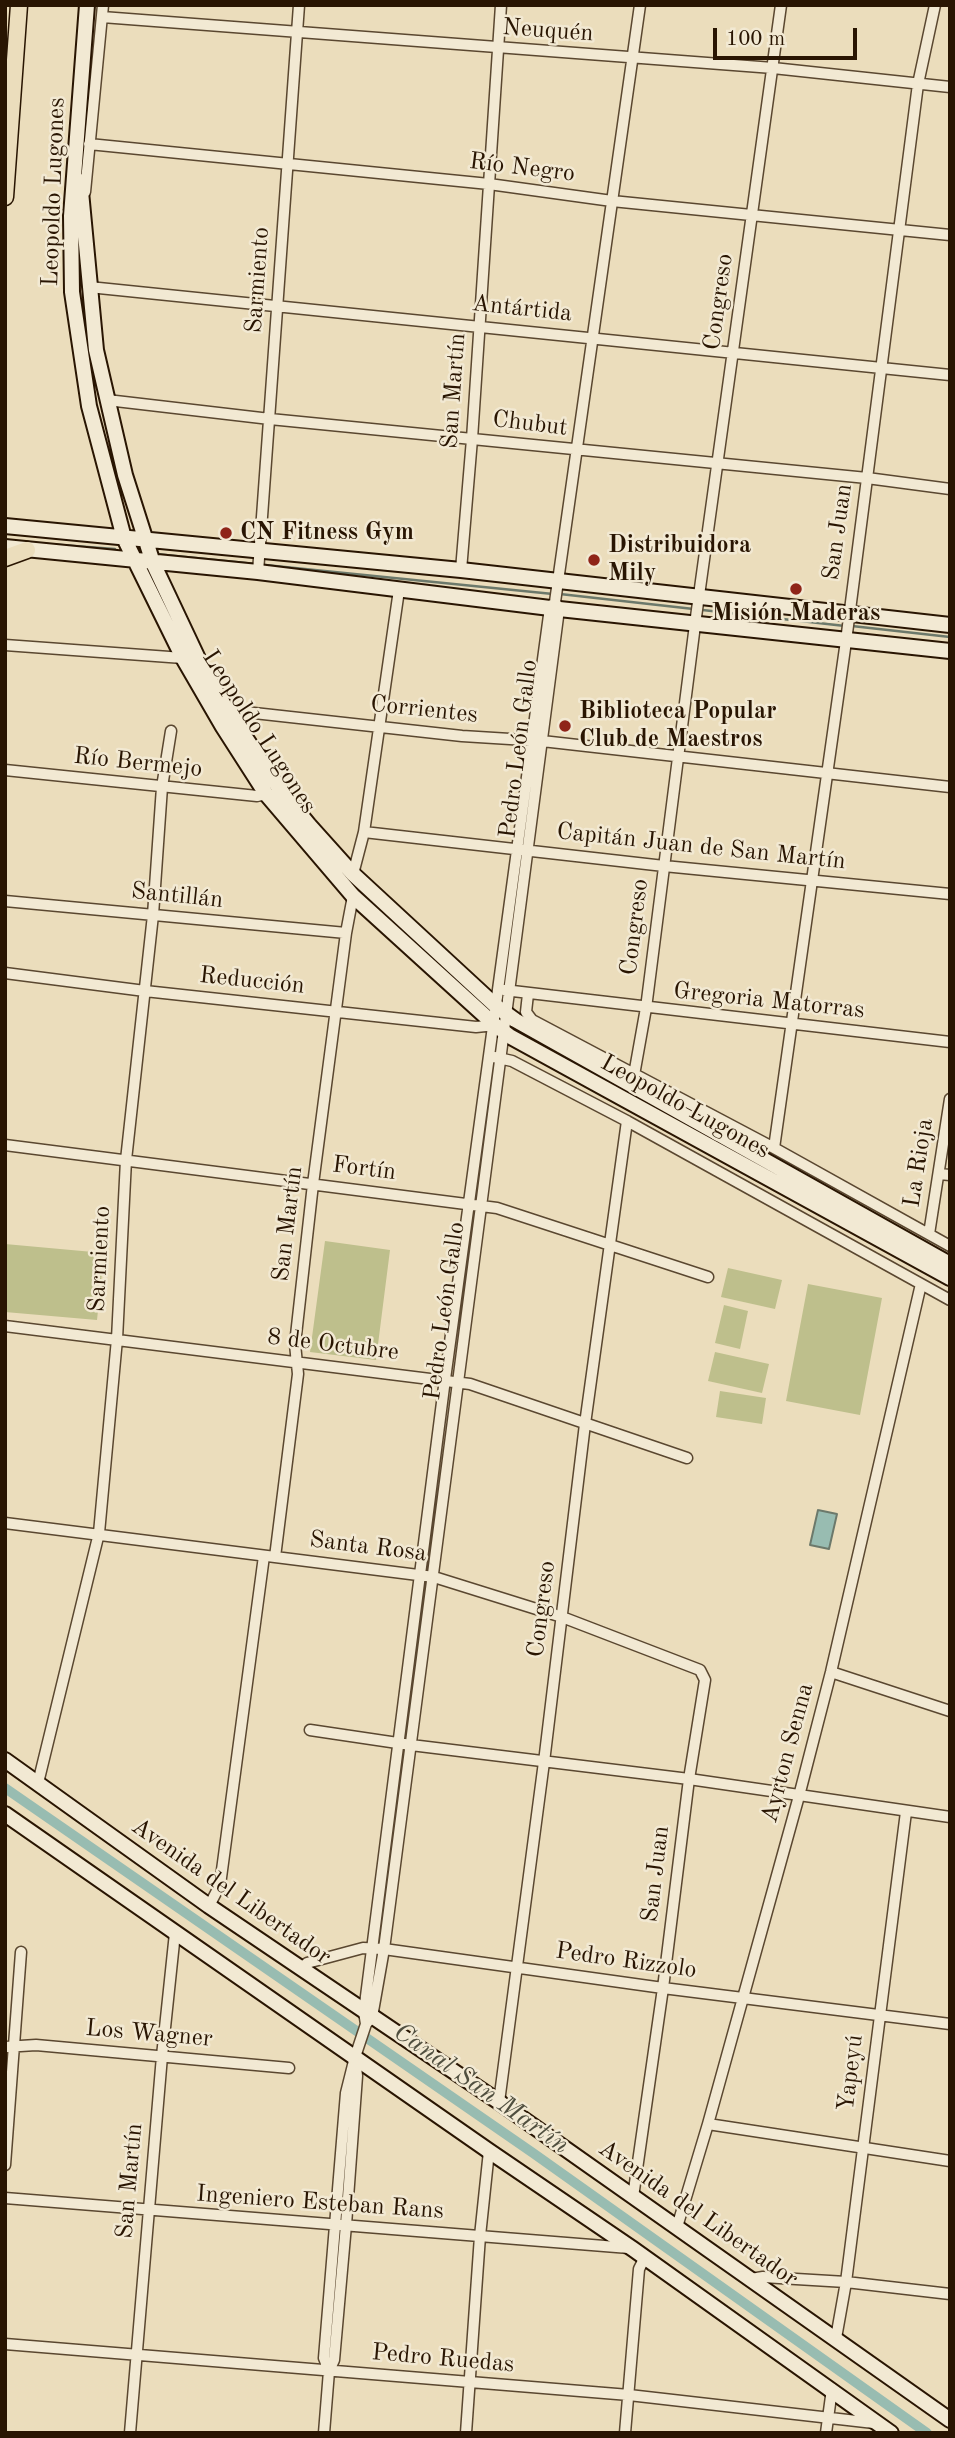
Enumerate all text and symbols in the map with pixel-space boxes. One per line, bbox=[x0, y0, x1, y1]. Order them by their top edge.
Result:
street label: Neuquén bbox=[502, 13, 594, 49]
scale bar bbox=[717, 14, 860, 58]
text: 100 m bbox=[726, 29, 785, 50]
street label: Leopoldo Lugones bbox=[36, 97, 72, 287]
street label: Río Negro bbox=[467, 147, 577, 189]
street label: Sarmiento bbox=[240, 226, 276, 334]
street label: Congreso bbox=[698, 252, 740, 352]
street label: Antártida bbox=[470, 289, 574, 329]
street label: San Martín bbox=[436, 332, 472, 450]
street label: Chubut bbox=[491, 405, 569, 443]
street label: San Juan bbox=[817, 482, 859, 582]
place label: CN Fitness Gym bbox=[240, 519, 414, 547]
marker: CN Fitness Gym bbox=[218, 525, 234, 541]
place label: Distribuidora Mily bbox=[608, 532, 751, 588]
marker: Distribuidora Mily bbox=[586, 552, 602, 568]
marker: Misión Maderas bbox=[788, 581, 804, 597]
place label: Misión Maderas bbox=[712, 600, 880, 628]
street label: Leopoldo Lugones bbox=[195, 645, 323, 819]
street label: Pedro León Gallo bbox=[494, 658, 544, 840]
street label: Corrientes bbox=[369, 690, 479, 730]
place label: Biblioteca Popular Club de Maestros bbox=[579, 698, 777, 754]
marker: Biblioteca Popular Club de Maestros bbox=[557, 718, 573, 734]
street label: Río Bermejo bbox=[72, 742, 204, 784]
street label: Capitán Juan de San Martín bbox=[555, 817, 847, 877]
street label: Santillán bbox=[130, 877, 224, 915]
street label: Congreso bbox=[615, 877, 655, 977]
street label: Reducción bbox=[198, 961, 306, 1001]
street label: Gregoria Matorras bbox=[672, 977, 866, 1025]
street label: Leopoldo Lugones bbox=[595, 1049, 775, 1165]
street label: La Rioja bbox=[898, 1116, 940, 1210]
street label: Fortín bbox=[330, 1151, 398, 1187]
street label: San Martín bbox=[267, 1165, 309, 1283]
street label: Sarmiento bbox=[83, 1205, 117, 1313]
street label: Pedro León Gallo bbox=[418, 1220, 472, 1402]
street label: 8 de Octubre bbox=[265, 1323, 401, 1367]
street label: Santa Rosa bbox=[308, 1526, 428, 1568]
street label: Congreso bbox=[522, 1559, 562, 1659]
street label: Ayrton Senna bbox=[756, 1680, 820, 1826]
street label: Avenida del Libertador bbox=[126, 1812, 336, 1972]
street label: San Juan bbox=[636, 1824, 676, 1924]
street label: Pedro Rizzolo bbox=[554, 1937, 698, 1985]
street label: Los Wagner bbox=[84, 2014, 214, 2054]
water label: Canal San Martín bbox=[387, 2017, 575, 2161]
street label: Yapeyú bbox=[832, 2033, 870, 2113]
street label: San Martín bbox=[111, 2122, 149, 2240]
street label: Avenida del Libertador bbox=[593, 2134, 803, 2294]
street label: Ingeniero Esteban Rans bbox=[195, 2180, 445, 2226]
street label: Pedro Ruedas bbox=[371, 2338, 515, 2380]

